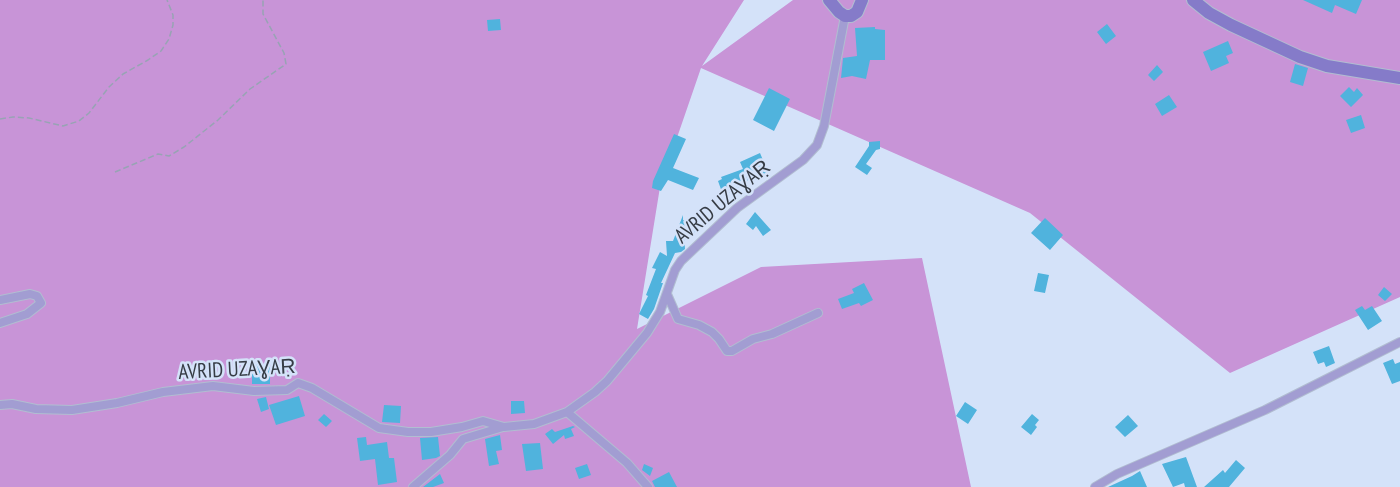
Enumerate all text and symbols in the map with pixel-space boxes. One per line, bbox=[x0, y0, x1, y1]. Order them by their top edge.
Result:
street label: AVRID UZAƔAṚ bbox=[670, 155, 776, 249]
street label: AVRID UZAƔAṚ bbox=[178, 354, 296, 386]

